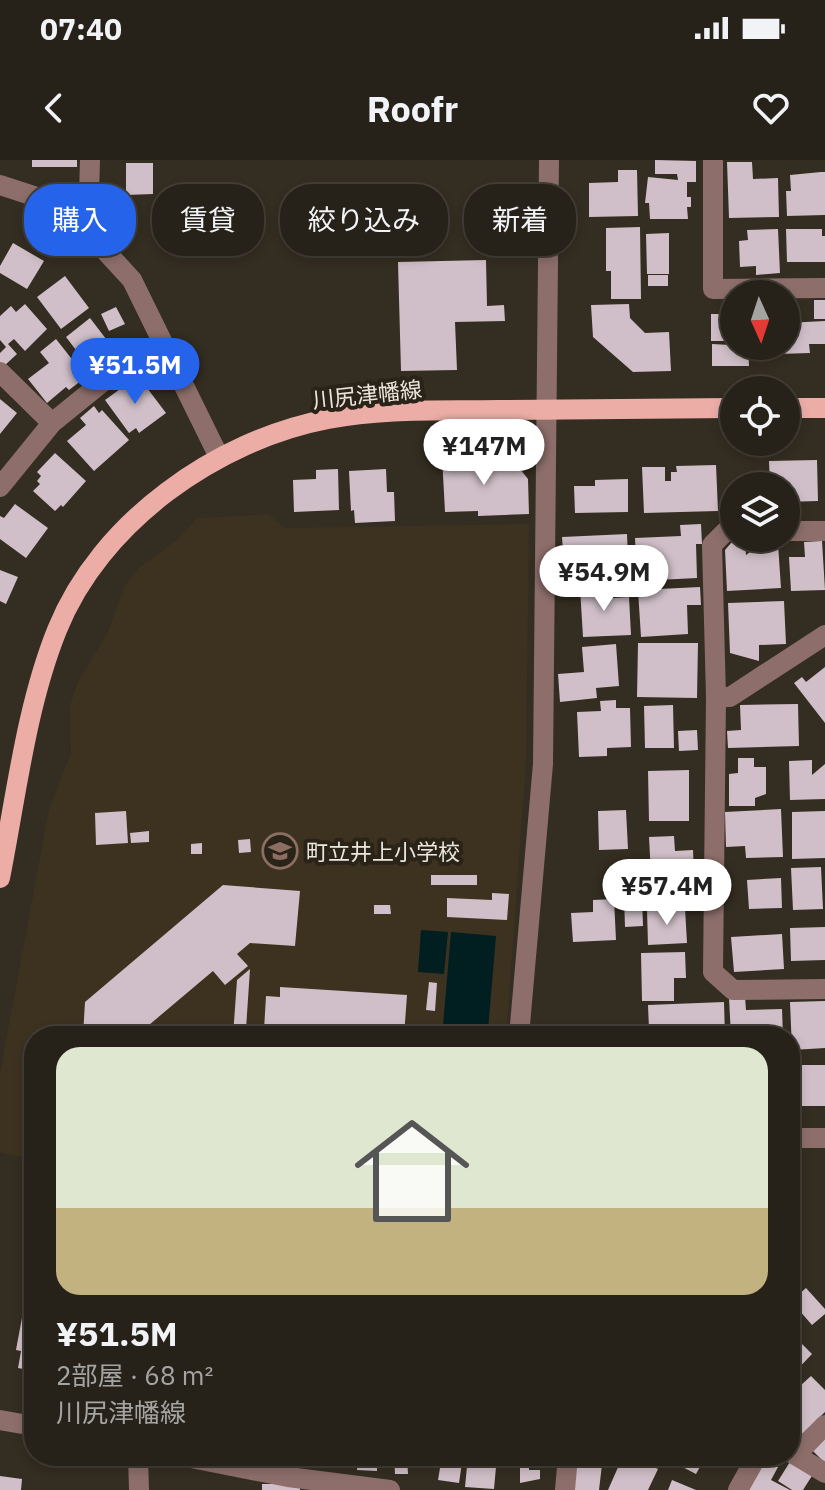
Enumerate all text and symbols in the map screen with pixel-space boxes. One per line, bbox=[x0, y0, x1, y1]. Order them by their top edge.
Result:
text: 07:40 bbox=[40, 9, 122, 48]
text: Roofr bbox=[367, 85, 458, 132]
icon: back bbox=[32, 86, 76, 130]
icon: heart bbox=[749, 86, 793, 130]
chip: 購入 bbox=[24, 184, 136, 256]
chip: 賃貸 bbox=[152, 184, 264, 256]
chip: 絞り込み bbox=[280, 184, 448, 256]
chip: 新着 bbox=[464, 184, 576, 256]
north arrow bbox=[720, 280, 800, 360]
map controls bbox=[720, 280, 800, 552]
pin: ¥51.5M bbox=[70, 338, 200, 406]
text: ¥51.5M bbox=[88, 347, 182, 381]
street label: 川尻津幡線 bbox=[311, 374, 423, 414]
button: locate bbox=[720, 376, 800, 456]
pin: ¥147M bbox=[428, 419, 540, 487]
text: ¥147M bbox=[442, 428, 527, 462]
button: layers bbox=[720, 472, 800, 552]
pin: ¥54.9M bbox=[539, 545, 669, 613]
text: ¥54.9M bbox=[557, 554, 651, 588]
school or university icon: 町立井上小学校 bbox=[261, 832, 299, 870]
place label: 町立井上小学校 bbox=[306, 837, 460, 866]
pin: ¥57.4M bbox=[602, 859, 732, 927]
text: ¥57.4M bbox=[620, 868, 714, 902]
icon: home bbox=[340, 1099, 484, 1243]
text: ¥51.5M bbox=[56, 1311, 178, 1355]
text: 2部屋 · 68 m² bbox=[56, 1358, 213, 1392]
text: 川尻津幡線 bbox=[56, 1395, 186, 1429]

